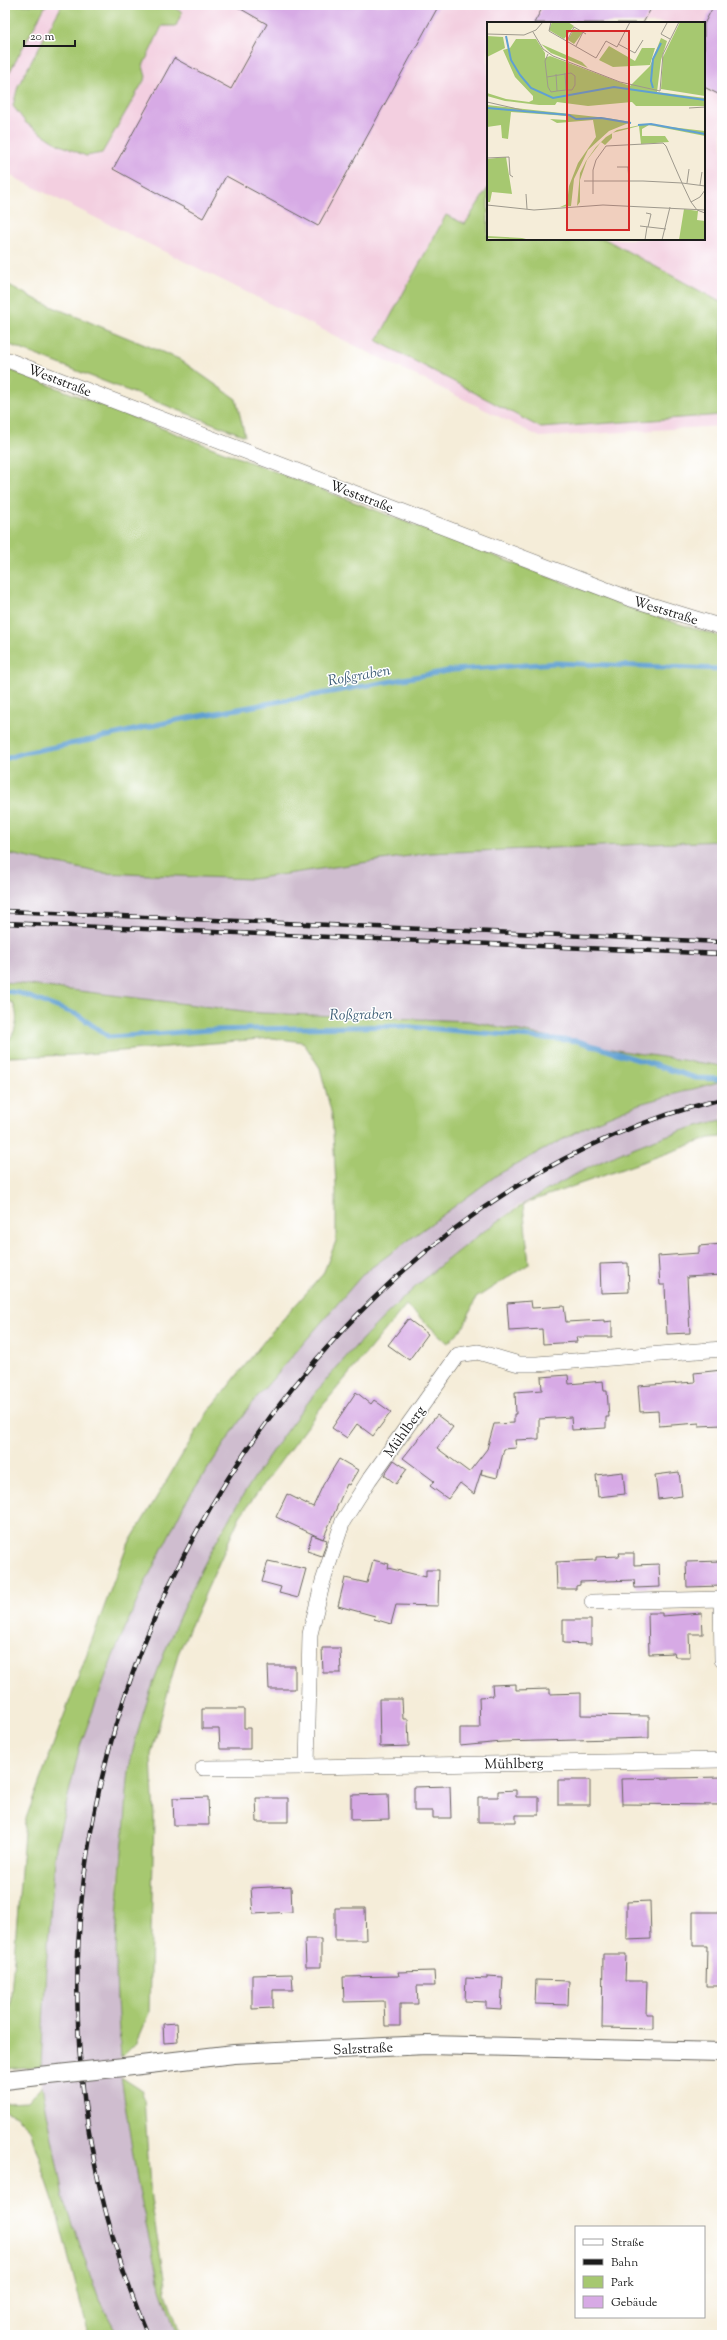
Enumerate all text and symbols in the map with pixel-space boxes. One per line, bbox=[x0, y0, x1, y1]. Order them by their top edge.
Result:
scale bar bbox=[24, 22, 75, 48]
inset map bbox=[487, 22, 705, 240]
text: 20 m bbox=[30, 28, 55, 46]
street label: Weststraße bbox=[24, 361, 94, 403]
street label: Weststraße bbox=[326, 477, 396, 519]
street label: Weststraße bbox=[631, 593, 700, 631]
water label: Roßgraben bbox=[326, 661, 392, 692]
water label: Roßgraben bbox=[329, 1004, 393, 1027]
street label: Mühlberg bbox=[380, 1402, 431, 1462]
street label: Mühlberg bbox=[484, 1754, 544, 1776]
street label: Salzstraße bbox=[333, 2038, 394, 2062]
legend bbox=[575, 2226, 705, 2318]
text: Straße bbox=[611, 2234, 645, 2252]
text: Bahn bbox=[611, 2254, 638, 2272]
text: Park bbox=[611, 2274, 634, 2292]
text: Gebäude bbox=[611, 2294, 658, 2312]

